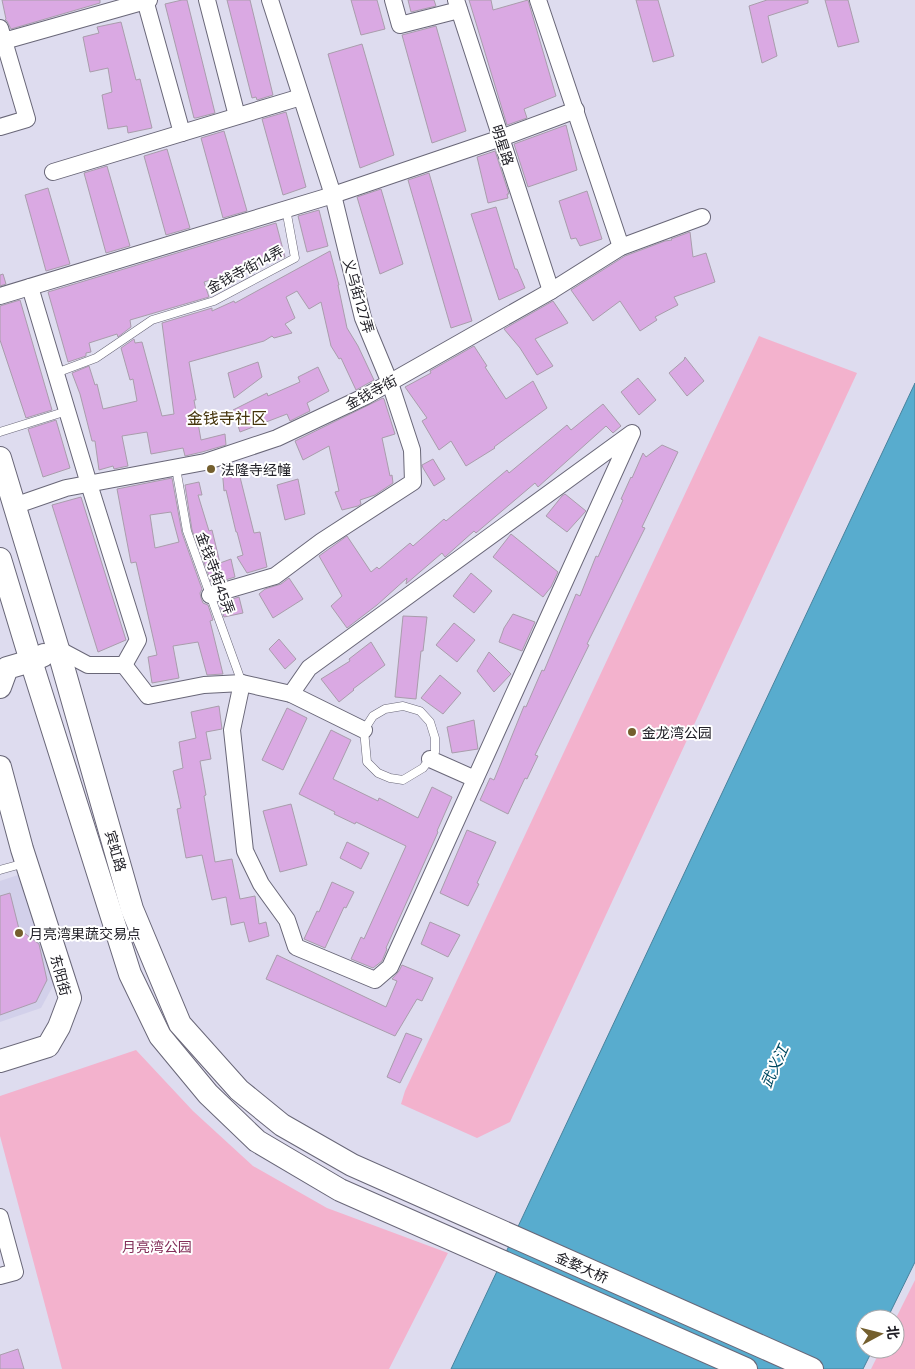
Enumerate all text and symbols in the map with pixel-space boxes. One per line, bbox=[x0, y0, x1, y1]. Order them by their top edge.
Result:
street label: 明星路 bbox=[488, 122, 518, 168]
street label: 金钱寺街14弄 bbox=[204, 242, 286, 296]
street label: 义乌街127弄 bbox=[340, 257, 378, 335]
street label: 金钱寺街 bbox=[342, 371, 400, 413]
district label: 金钱寺社区 bbox=[187, 408, 267, 427]
place label: 法隆寺经幢 bbox=[221, 461, 291, 478]
marker: 法隆寺经幢 bbox=[205, 463, 217, 475]
street label: 金钱寺街45弄 bbox=[193, 529, 239, 617]
place label: 金龙湾公园 bbox=[642, 724, 712, 741]
marker: 金龙湾公园 bbox=[626, 726, 638, 738]
street label: 宾虹路 bbox=[102, 828, 130, 874]
place label: 月亮湾果蔬交易点 bbox=[29, 925, 141, 942]
marker: 月亮湾果蔬交易点 bbox=[13, 927, 25, 939]
street label: 东阳街 bbox=[47, 953, 75, 997]
water label: 武义江 bbox=[756, 1040, 793, 1090]
park label: 月亮湾公园 bbox=[122, 1238, 192, 1255]
street label: 金婺大桥 bbox=[553, 1248, 611, 1286]
north arrow bbox=[855, 1309, 905, 1359]
text: 北 bbox=[884, 1324, 903, 1340]

